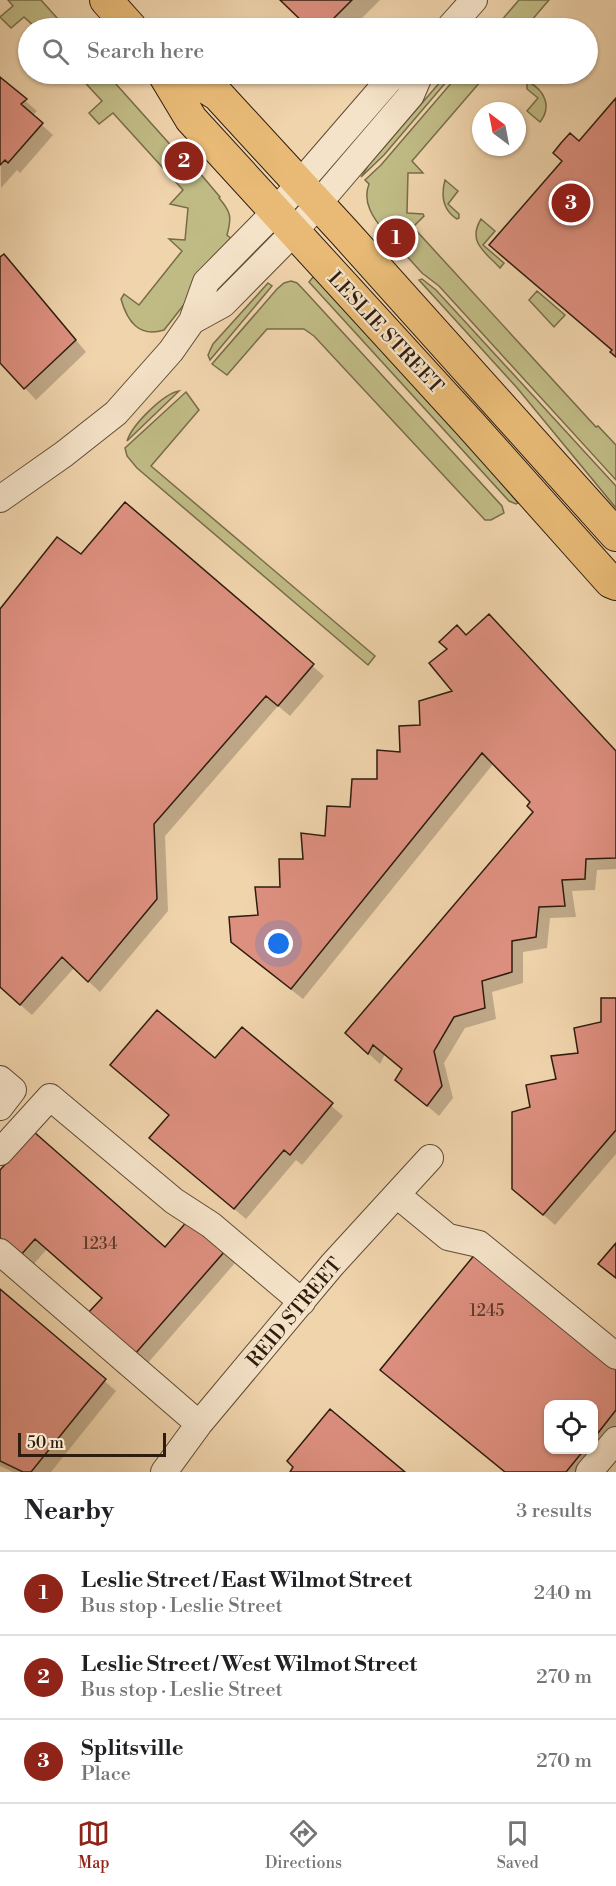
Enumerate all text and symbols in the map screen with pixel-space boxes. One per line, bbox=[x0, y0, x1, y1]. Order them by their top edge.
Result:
search box bbox=[18, 18, 598, 84]
icon: search bbox=[39, 35, 72, 68]
text: Search here bbox=[87, 38, 204, 65]
north arrow bbox=[472, 102, 526, 156]
pin: 2 bbox=[164, 138, 204, 184]
pin: 3 bbox=[552, 180, 590, 226]
pin: 1 bbox=[376, 216, 416, 260]
street label: LESLIE STREET bbox=[322, 267, 448, 399]
your location bbox=[264, 929, 293, 958]
house number: 1234 bbox=[83, 1234, 118, 1254]
street label: REID STREET bbox=[242, 1253, 348, 1373]
house number: 1245 bbox=[470, 1301, 505, 1321]
map controls bbox=[544, 1400, 598, 1454]
button: locate bbox=[544, 1400, 598, 1454]
scale bar bbox=[18, 1430, 166, 1458]
text: 50 m bbox=[27, 1433, 64, 1453]
text: Nearby bbox=[24, 1495, 114, 1527]
text: 3 results bbox=[516, 1499, 592, 1524]
text: Leslie Street / East Wilmot Street bbox=[81, 1567, 412, 1594]
text: 1 bbox=[39, 1581, 48, 1606]
text: 240 m bbox=[534, 1581, 592, 1606]
text: Bus stop · Leslie Street bbox=[81, 1594, 283, 1619]
text: Leslie Street / West Wilmot Street bbox=[81, 1651, 417, 1678]
text: 2 bbox=[37, 1665, 50, 1690]
text: 270 m bbox=[536, 1665, 592, 1690]
text: Bus stop · Leslie Street bbox=[81, 1678, 283, 1703]
text: Splitsville bbox=[81, 1735, 184, 1762]
text: 3 bbox=[37, 1749, 50, 1774]
text: 270 m bbox=[536, 1749, 592, 1774]
text: Place bbox=[81, 1762, 131, 1787]
tab: Map bbox=[77, 1817, 110, 1873]
tab: Directions bbox=[265, 1817, 342, 1873]
tab: Saved bbox=[497, 1817, 539, 1873]

